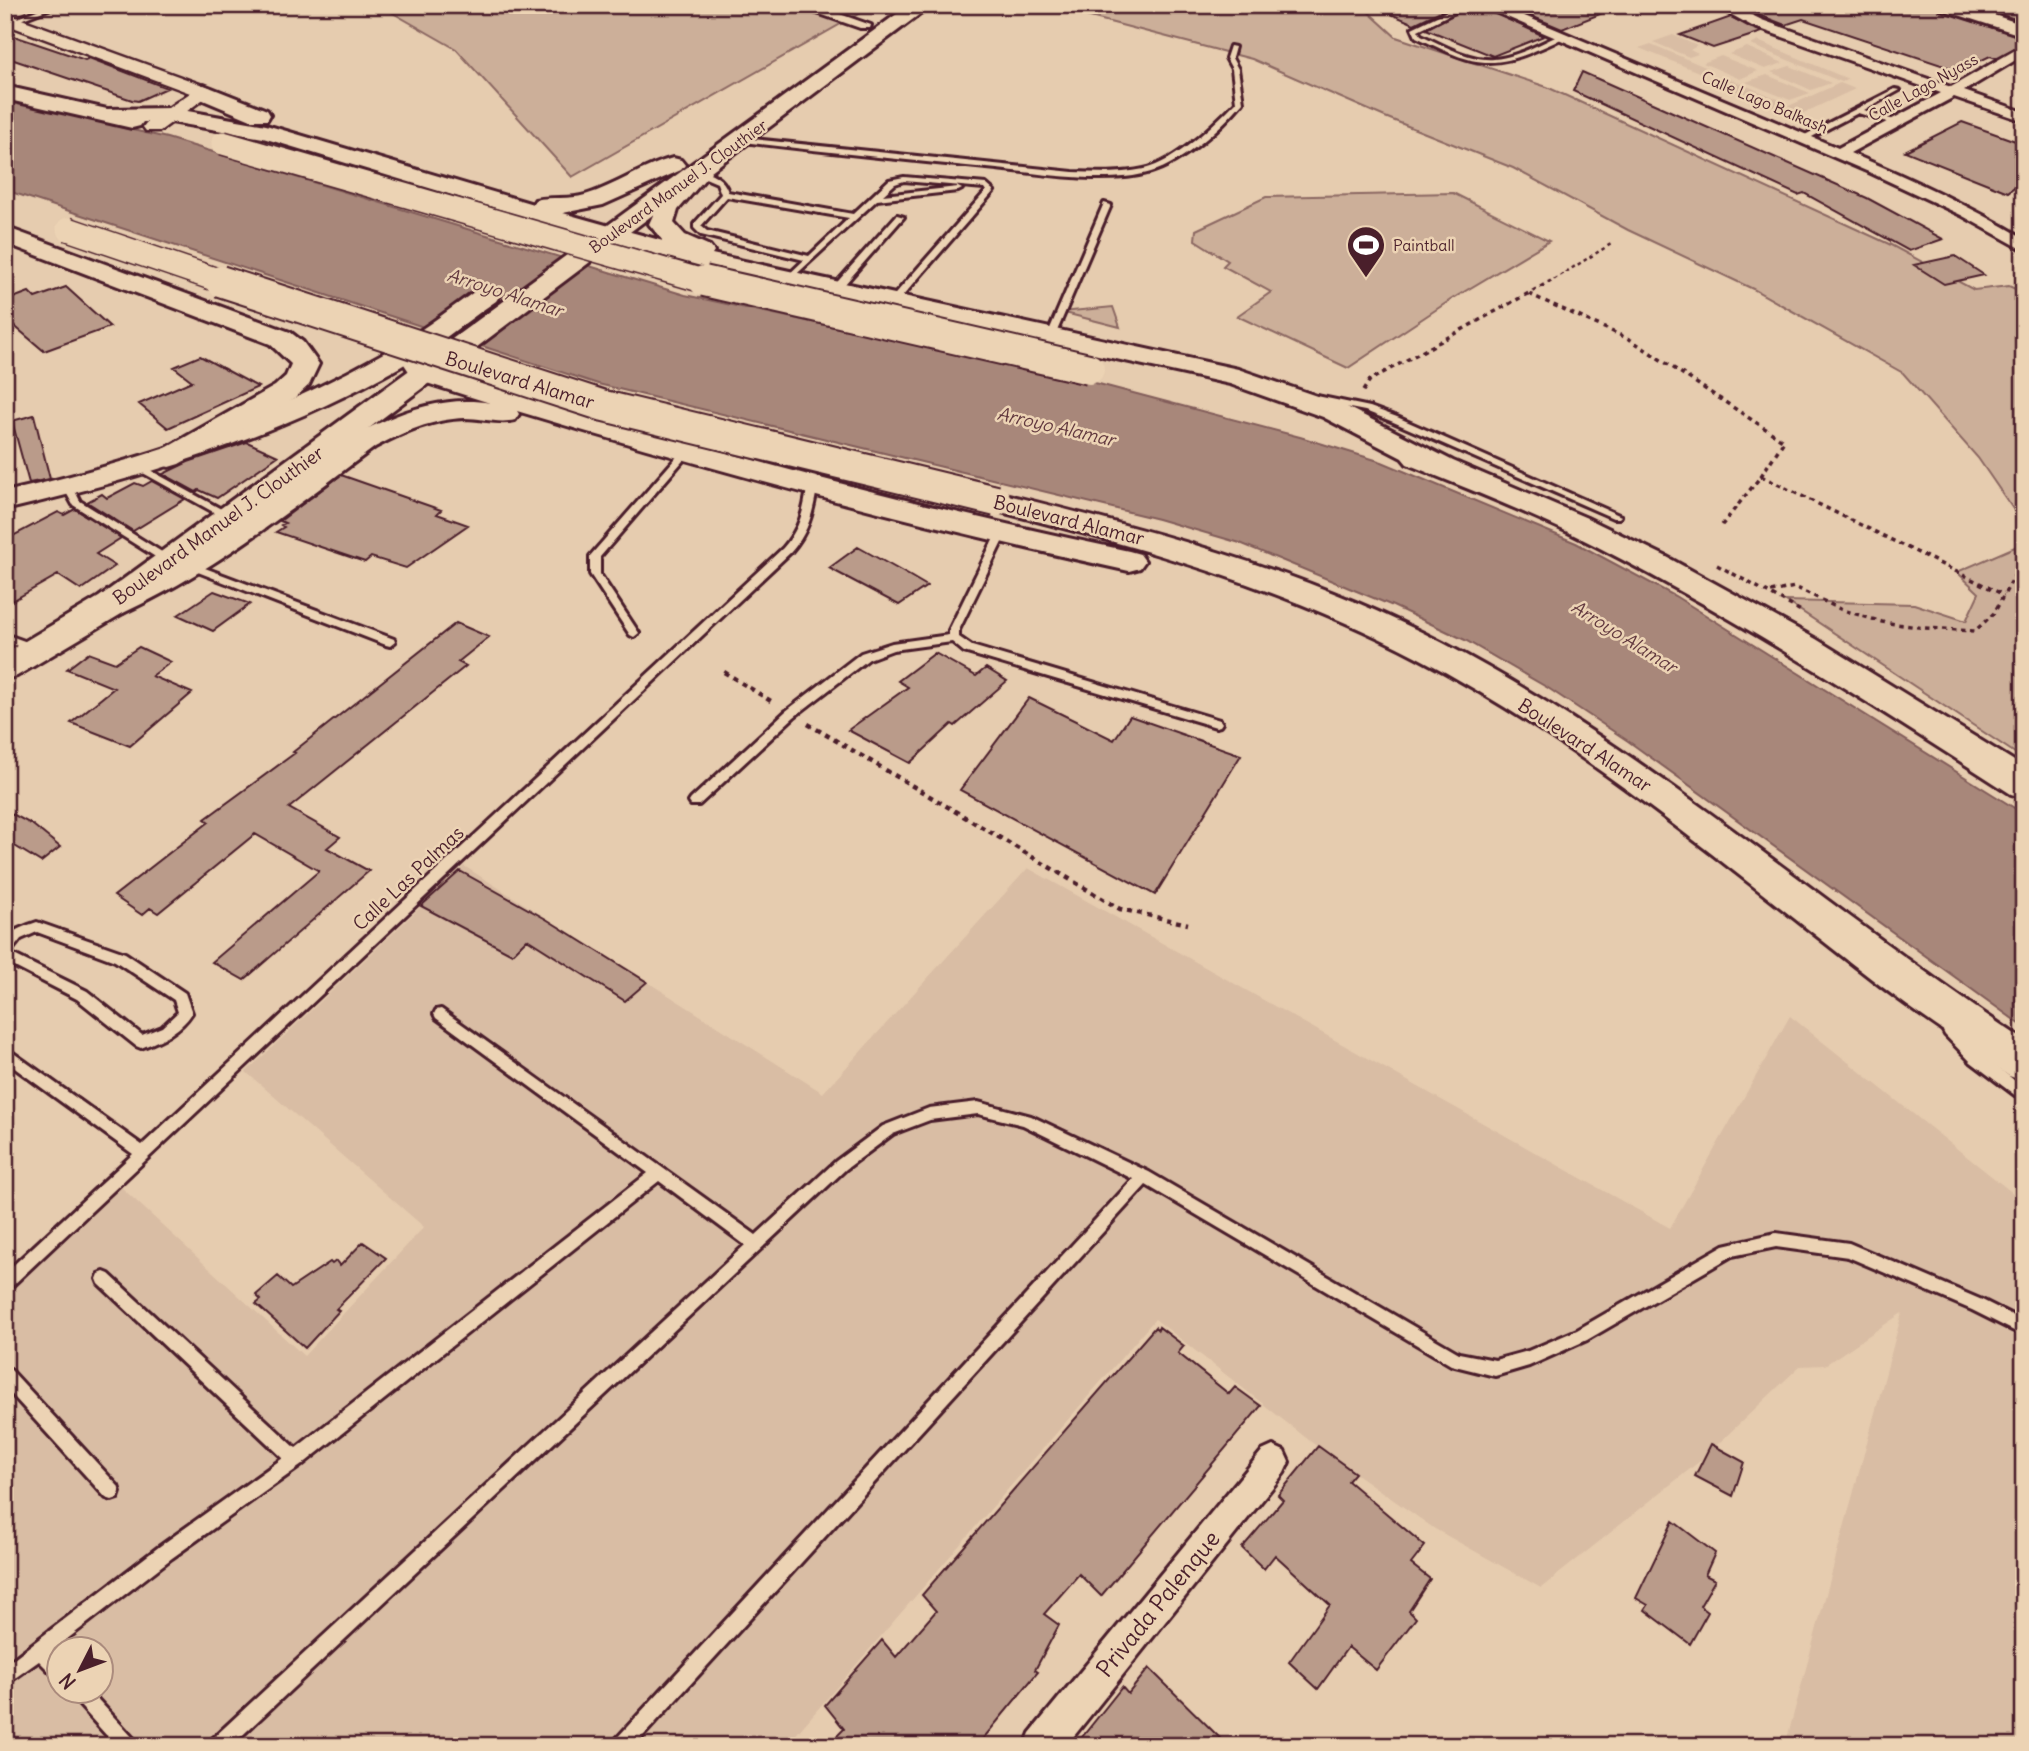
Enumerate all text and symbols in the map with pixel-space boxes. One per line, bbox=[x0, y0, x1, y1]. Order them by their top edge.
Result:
street label: Calle Lago Nyass bbox=[1865, 49, 1981, 125]
street label: Calle Lago Balkash bbox=[1699, 66, 1831, 138]
street label: Boulevard Manuel J. Clouthier bbox=[585, 114, 771, 257]
sports icon: Paintball bbox=[1345, 224, 1387, 279]
place label: Paintball bbox=[1393, 235, 1455, 255]
water label: Arroyo Alamar bbox=[444, 263, 568, 323]
street label: Boulevard Alamar bbox=[443, 346, 598, 414]
water label: Arroyo Alamar bbox=[995, 402, 1120, 452]
street label: Boulevard Manuel J. Clouthier bbox=[108, 440, 328, 610]
street label: Boulevard Alamar bbox=[991, 490, 1147, 550]
water label: Arroyo Alamar bbox=[1567, 595, 1684, 680]
street label: Boulevard Alamar bbox=[1514, 693, 1657, 797]
street label: Calle Las Palmas bbox=[348, 820, 468, 936]
street label: Privada Palenque bbox=[1090, 1525, 1226, 1683]
north arrow bbox=[46, 1636, 116, 1706]
text: N bbox=[54, 1668, 81, 1694]

